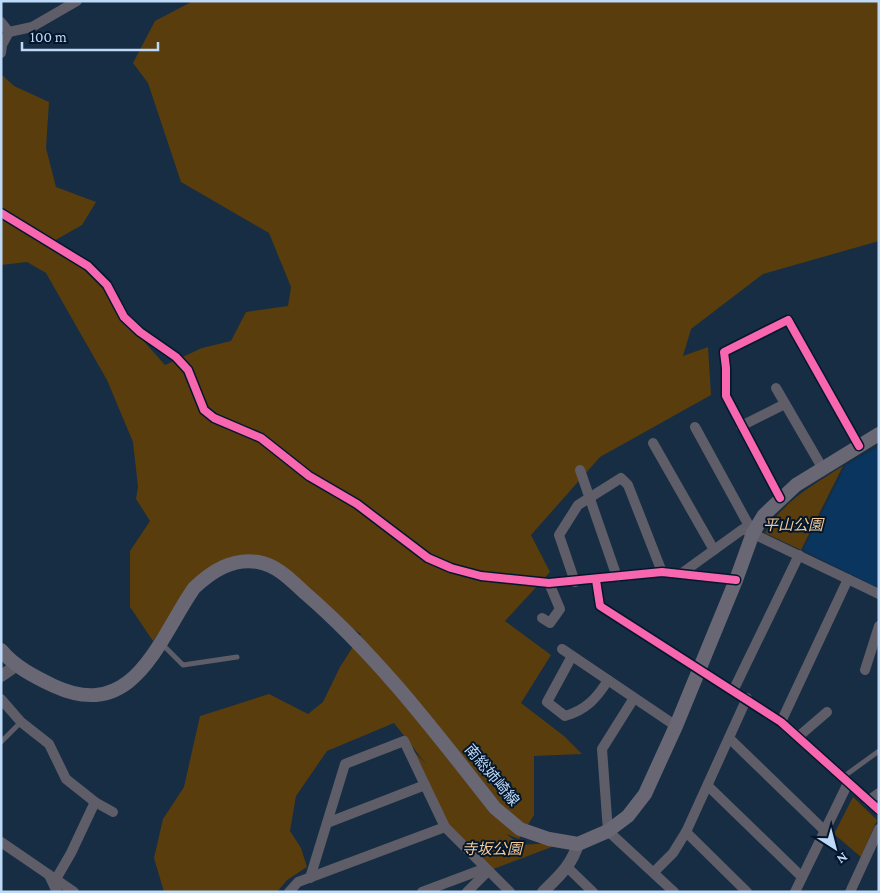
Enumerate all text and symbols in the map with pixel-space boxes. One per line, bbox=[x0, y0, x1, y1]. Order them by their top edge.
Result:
scale bar bbox=[22, 20, 159, 52]
text: 100 m bbox=[30, 29, 67, 45]
park label: 平山公園 bbox=[763, 517, 825, 533]
street label: 南総姉崎線 bbox=[462, 741, 522, 809]
north arrow bbox=[810, 823, 860, 873]
park label: 寺坂公園 bbox=[462, 841, 524, 857]
text: N bbox=[834, 849, 851, 868]

